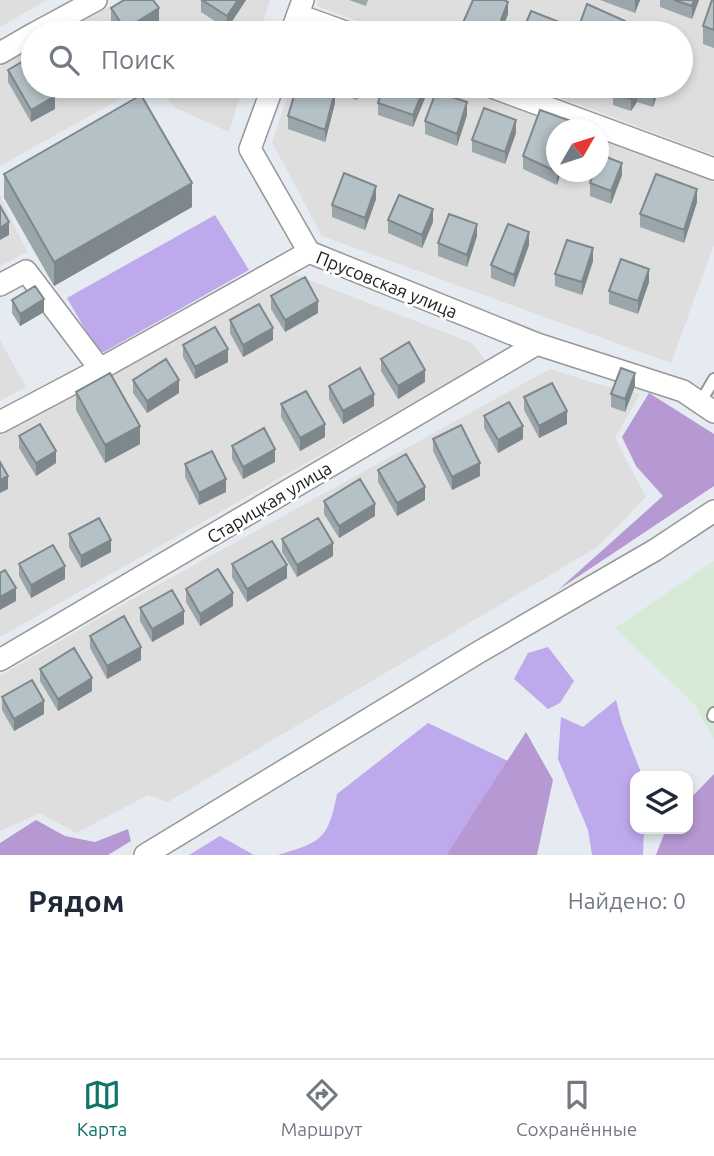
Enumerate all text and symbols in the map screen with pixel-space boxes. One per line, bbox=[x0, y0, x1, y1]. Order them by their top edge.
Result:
search box bbox=[21, 21, 693, 98]
icon: search bbox=[45, 41, 83, 79]
text: Поиск bbox=[101, 45, 175, 74]
north arrow bbox=[546, 119, 609, 182]
street label: Прусовская улица bbox=[314, 247, 460, 321]
street label: Старицкая улица bbox=[203, 457, 335, 547]
map controls bbox=[630, 771, 693, 834]
button: layers bbox=[630, 771, 693, 834]
text: Рядом bbox=[28, 884, 124, 918]
text: Найдено: 0 bbox=[568, 888, 686, 913]
tab: Карта bbox=[77, 1076, 127, 1140]
tab: Маршрут bbox=[281, 1076, 363, 1140]
tab: Сохранённые bbox=[516, 1076, 637, 1140]

